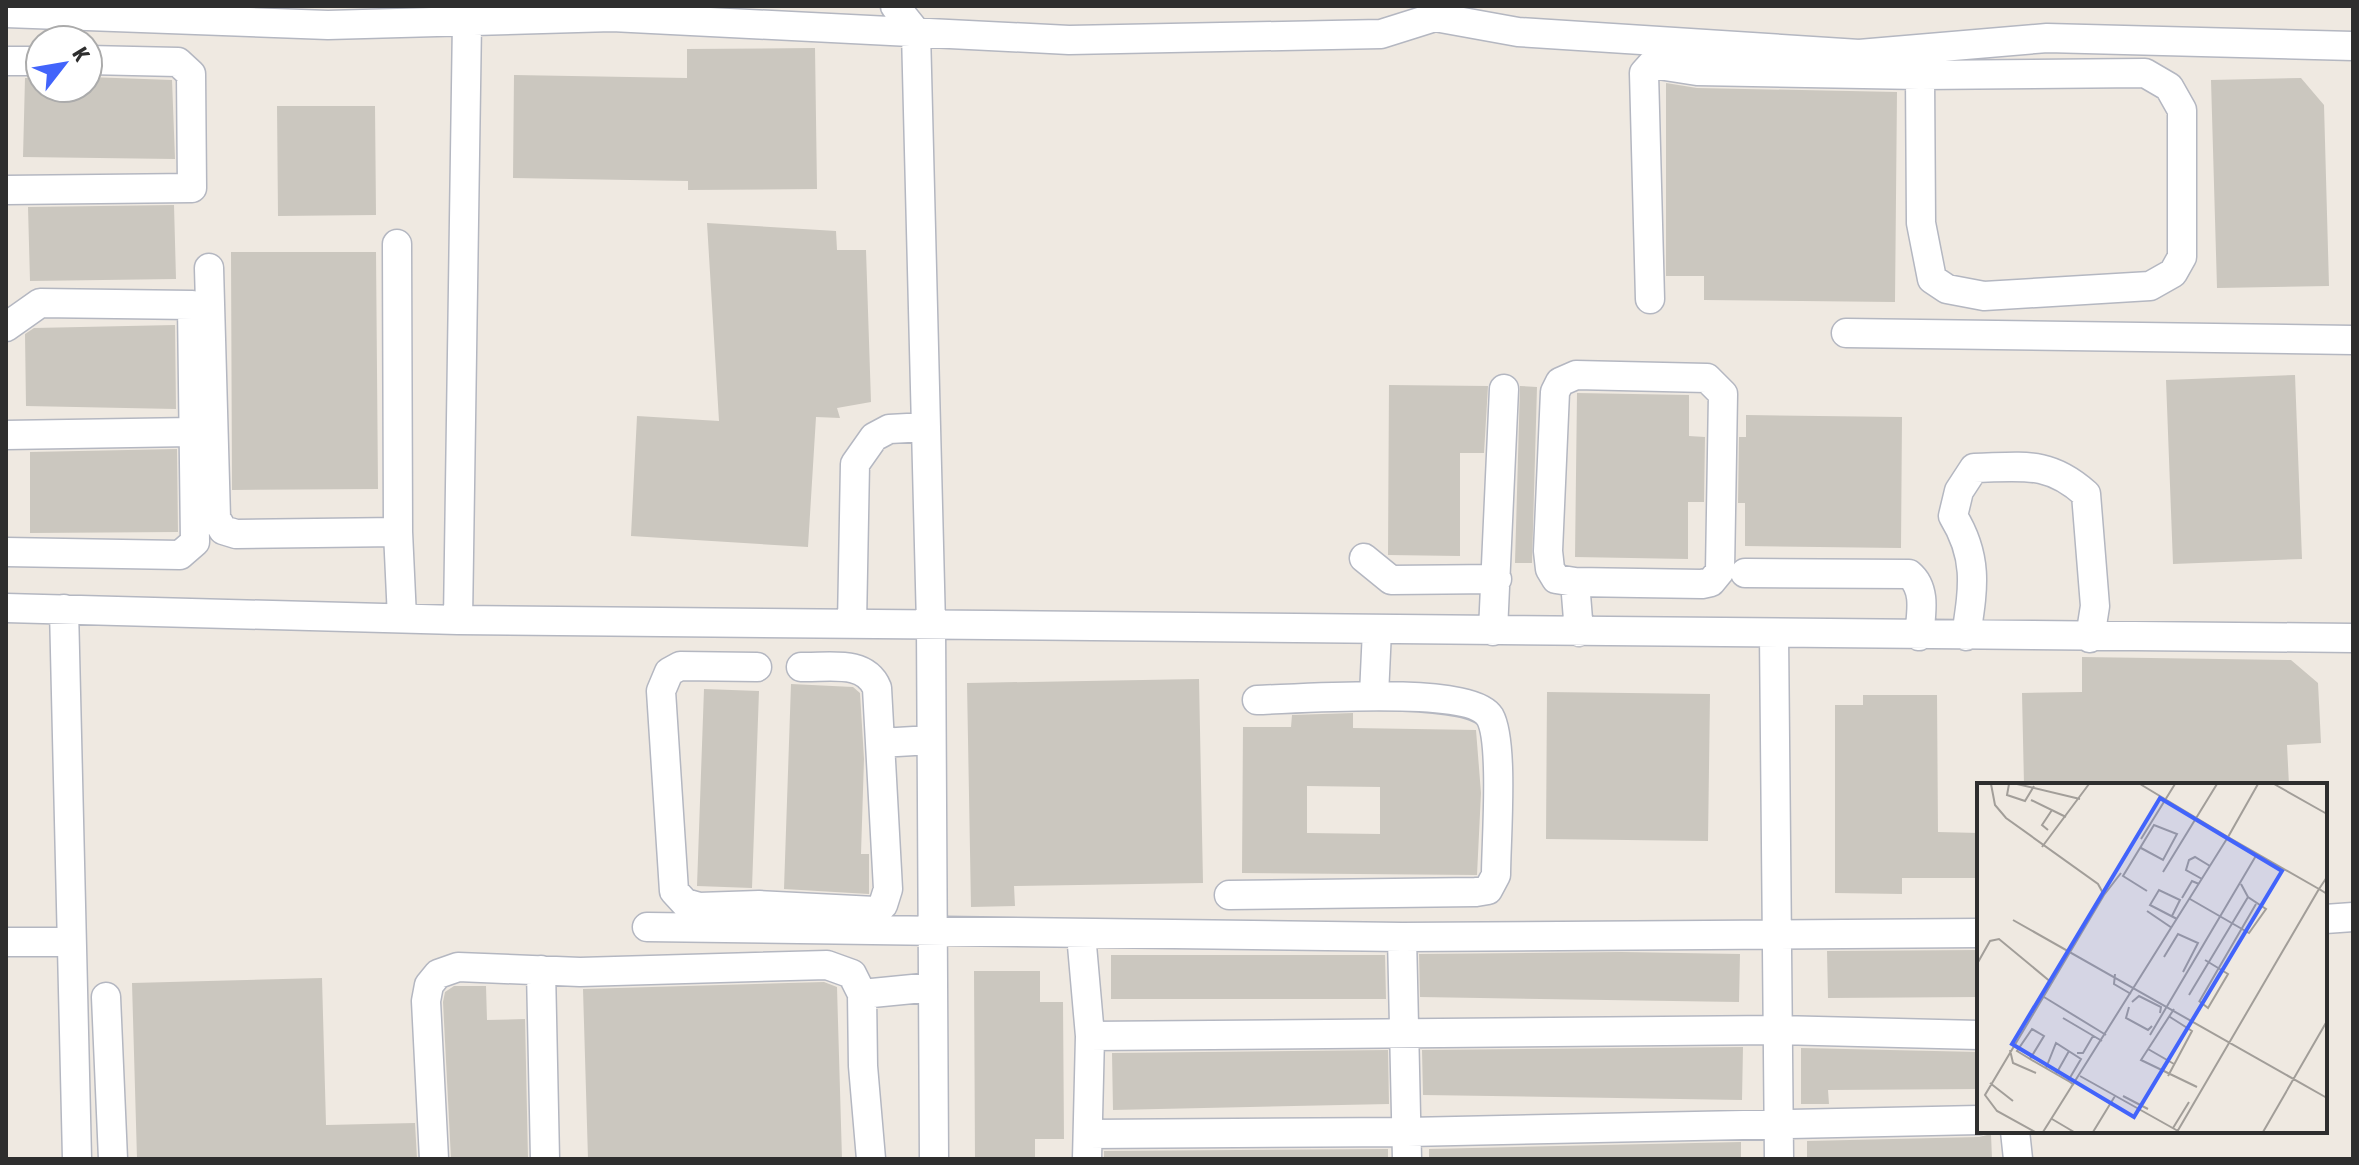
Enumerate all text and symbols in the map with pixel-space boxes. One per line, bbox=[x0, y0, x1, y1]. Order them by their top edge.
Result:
north arrow bbox=[24, 24, 104, 104]
text: K bbox=[67, 42, 95, 65]
inset map bbox=[1977, 783, 2327, 1133]

